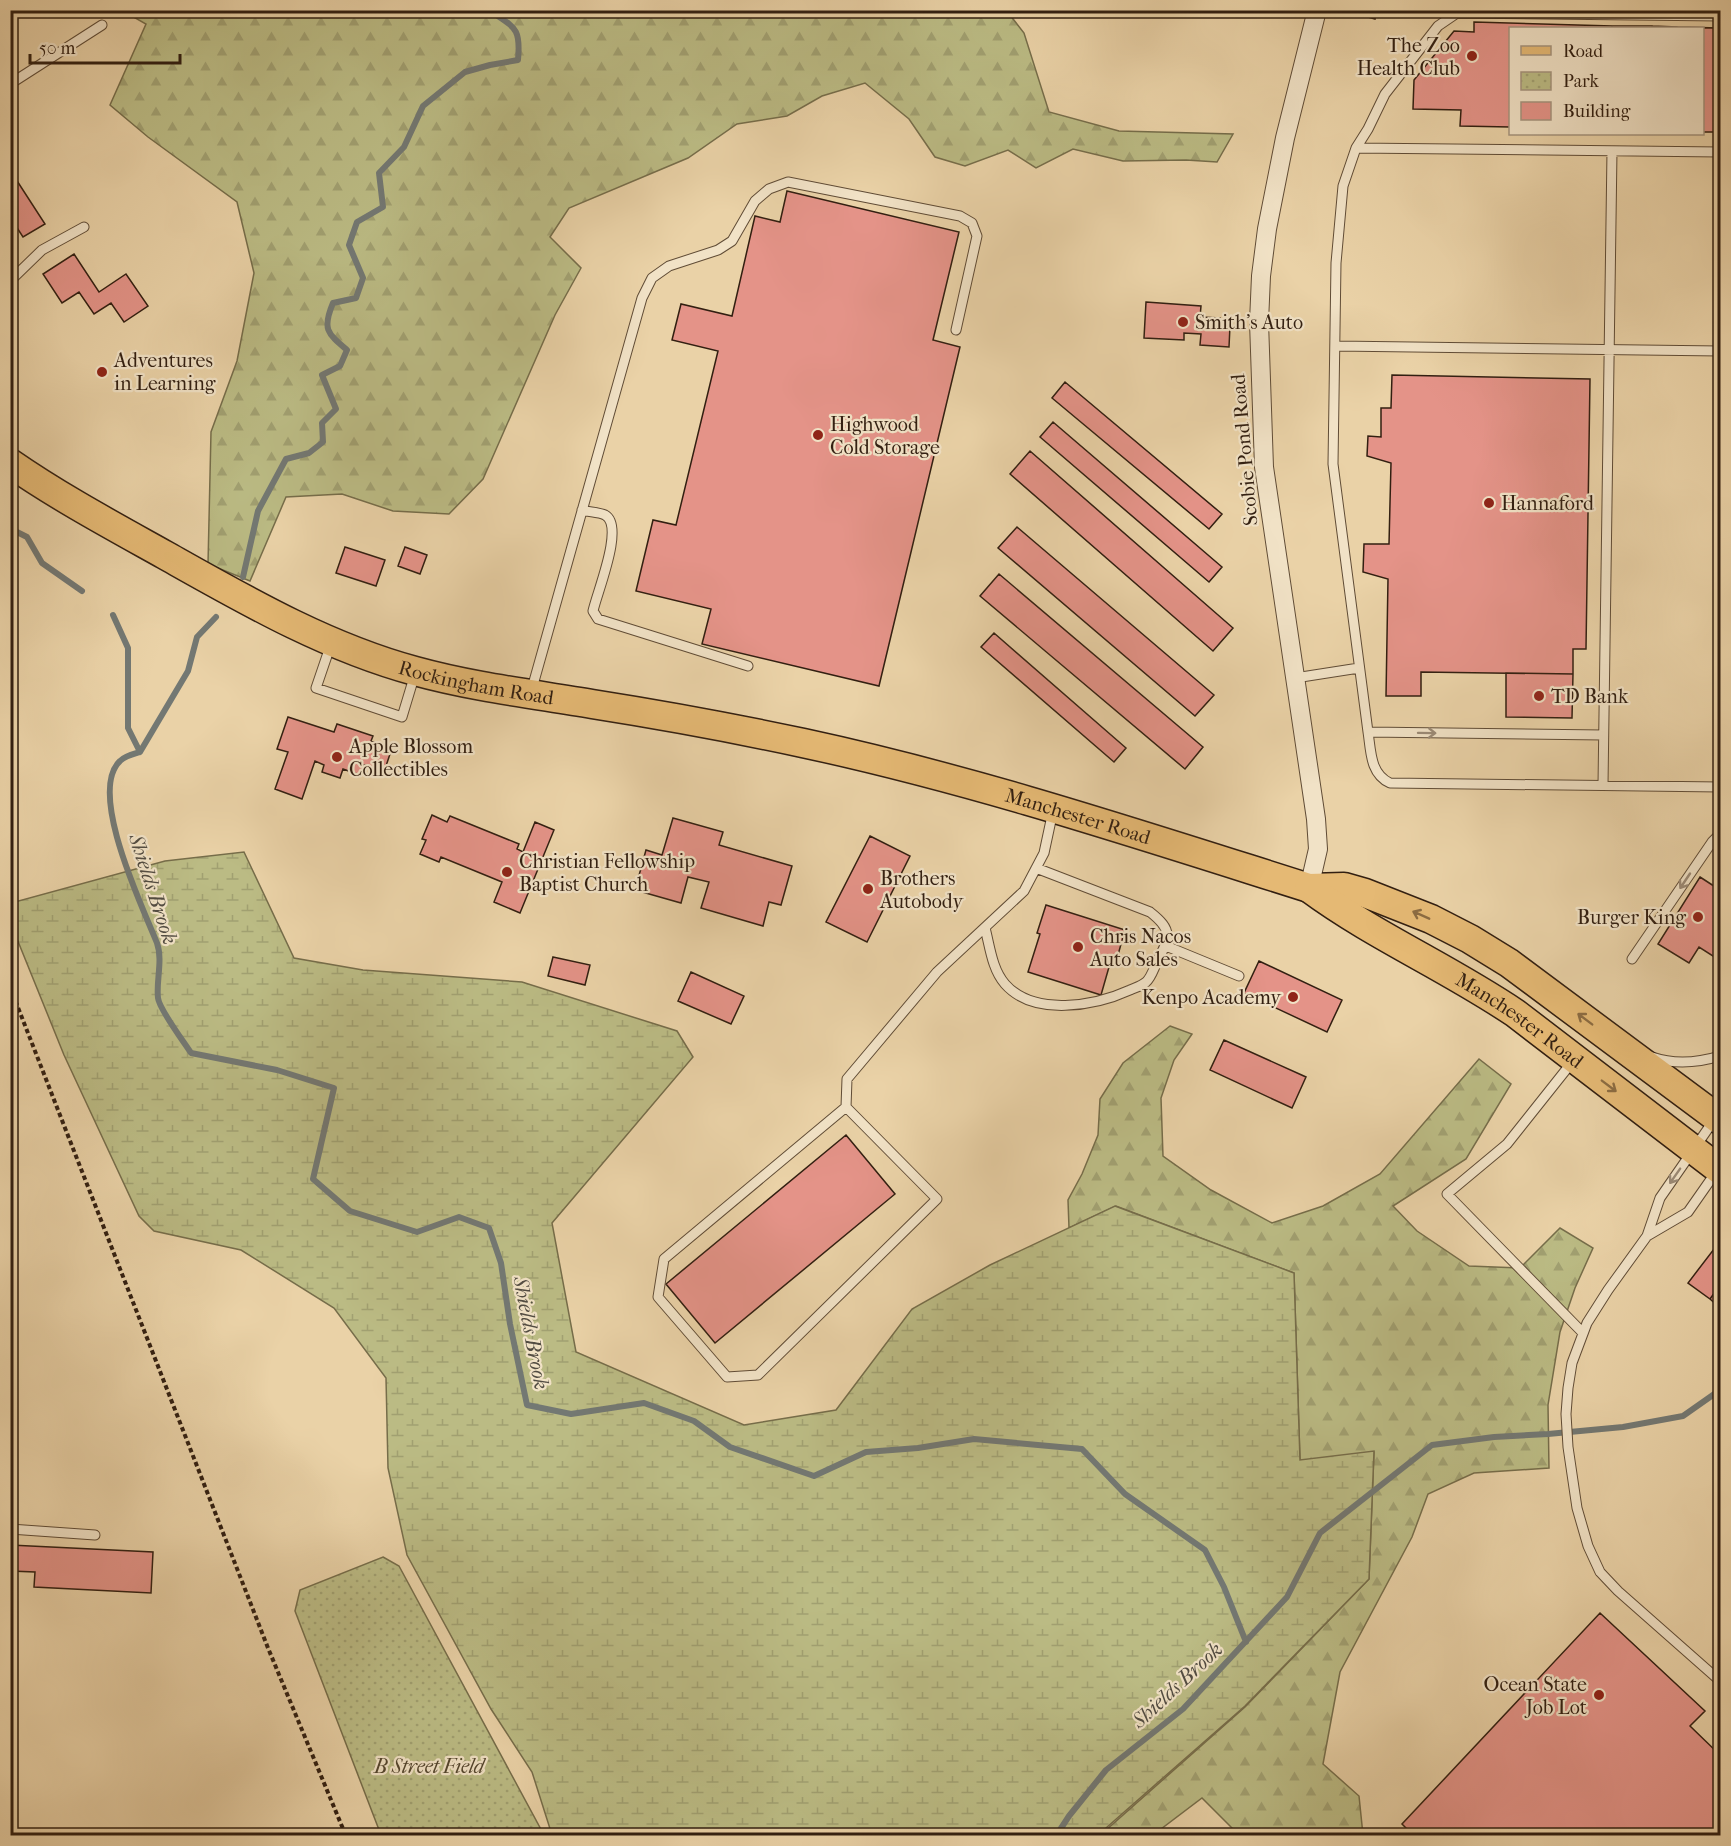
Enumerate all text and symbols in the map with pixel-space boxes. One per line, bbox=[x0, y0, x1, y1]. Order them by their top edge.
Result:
scale bar bbox=[30, 27, 180, 65]
legend bbox=[1509, 27, 1704, 135]
place label: The Zoo Health Club bbox=[1357, 34, 1460, 80]
text: 50 m bbox=[39, 38, 76, 59]
text: Road bbox=[1563, 41, 1603, 62]
marker: The Zoo Health Club bbox=[1465, 49, 1479, 63]
text: Park bbox=[1563, 71, 1600, 92]
text: Building bbox=[1563, 101, 1631, 122]
place label: Smith's Auto bbox=[1195, 311, 1303, 334]
marker: Smith's Auto bbox=[1176, 315, 1190, 329]
place label: Adventures in Learning bbox=[113, 349, 216, 395]
marker: Adventures in Learning bbox=[95, 365, 109, 379]
street label: Scobie Pond Road bbox=[1226, 372, 1263, 527]
place label: Highwood Cold Storage bbox=[830, 413, 940, 459]
marker: Highwood Cold Storage bbox=[811, 428, 825, 442]
place label: Hannaford bbox=[1501, 492, 1595, 515]
marker: Hannaford bbox=[1482, 496, 1496, 510]
street label: Rockingham Road bbox=[396, 656, 556, 710]
place label: TD Bank bbox=[1551, 685, 1629, 708]
marker: TD Bank bbox=[1532, 689, 1546, 703]
one-way arrow bbox=[1416, 727, 1436, 739]
place label: Apple Blossom Collectibles bbox=[348, 735, 473, 781]
marker: Apple Blossom Collectibles bbox=[330, 750, 344, 764]
street label: Manchester Road bbox=[1002, 784, 1154, 850]
water label: Shields Brook bbox=[124, 830, 182, 947]
place label: Christian Fellowship Baptist Church bbox=[519, 850, 695, 896]
marker: Christian Fellowship Baptist Church bbox=[500, 865, 514, 879]
place label: Brothers Autobody bbox=[879, 867, 964, 913]
one-way arrow bbox=[1679, 872, 1692, 889]
marker: Brothers Autobody bbox=[861, 882, 875, 896]
place label: Burger King bbox=[1577, 906, 1686, 929]
one-way arrow bbox=[1412, 908, 1430, 919]
marker: Burger King bbox=[1691, 910, 1705, 924]
place label: Chris Nacos Auto Sales bbox=[1089, 925, 1191, 971]
marker: Chris Nacos Auto Sales bbox=[1071, 940, 1085, 954]
street label: Manchester Road bbox=[1452, 968, 1589, 1074]
place label: Kenpo Academy bbox=[1141, 986, 1282, 1009]
marker: Kenpo Academy bbox=[1286, 990, 1300, 1004]
one-way arrow bbox=[1577, 1013, 1593, 1025]
one-way arrow bbox=[1601, 1079, 1617, 1092]
one-way arrow bbox=[1669, 1167, 1681, 1184]
water label: Shields Brook bbox=[508, 1273, 554, 1392]
water label: Shields Brook bbox=[1126, 1637, 1227, 1734]
place label: Ocean State Job Lot bbox=[1484, 1673, 1587, 1719]
marker: Ocean State Job Lot bbox=[1592, 1688, 1606, 1702]
park label: B Street Field bbox=[373, 1755, 487, 1778]

